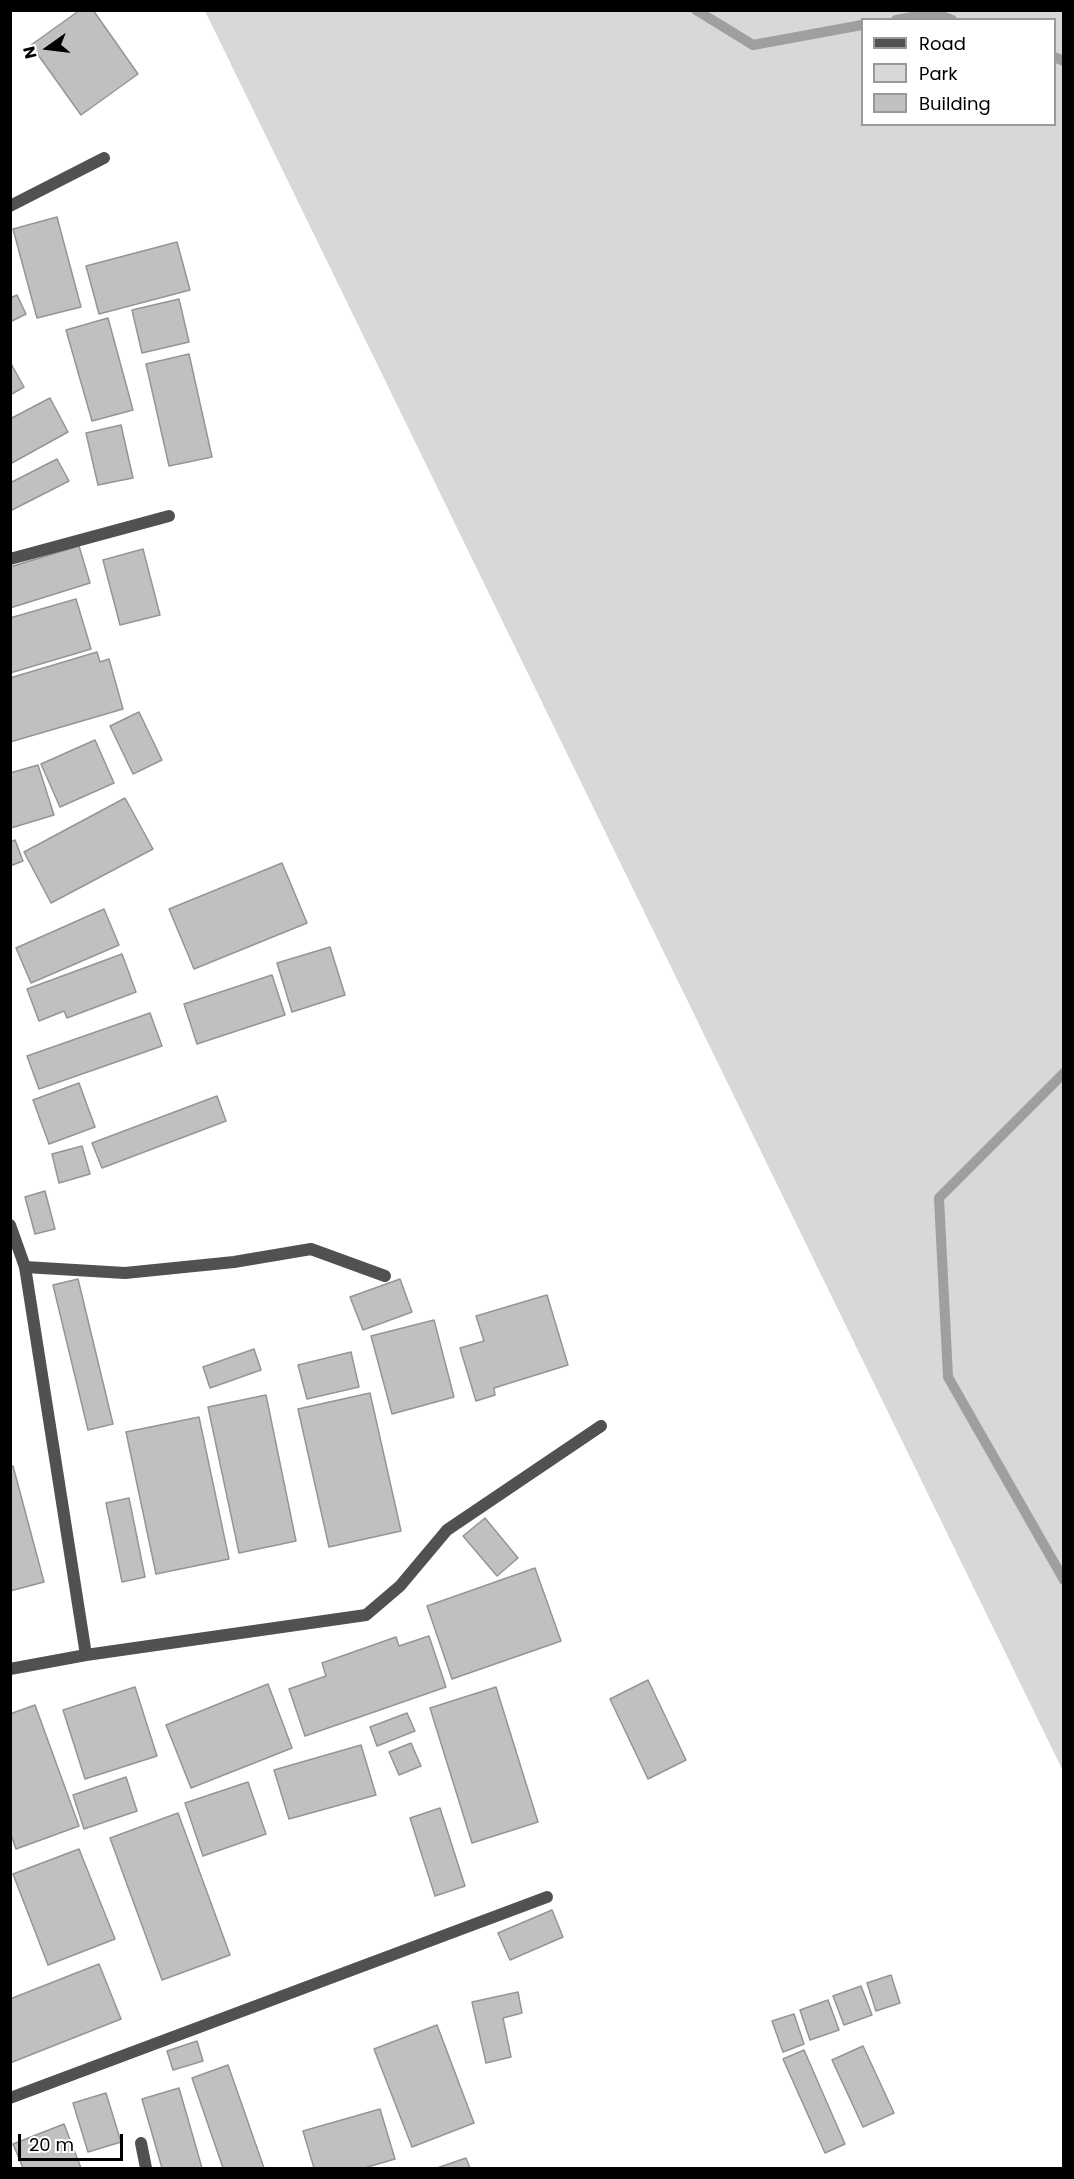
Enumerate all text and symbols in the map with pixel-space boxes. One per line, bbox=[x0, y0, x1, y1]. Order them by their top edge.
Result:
north arrow bbox=[18, 18, 78, 78]
legend bbox=[861, 18, 1056, 126]
text: Road bbox=[919, 31, 966, 56]
text: N bbox=[17, 44, 43, 61]
text: Park bbox=[919, 61, 958, 86]
text: Building bbox=[919, 91, 991, 116]
scale bar bbox=[21, 2122, 126, 2160]
text: 20 m bbox=[29, 2132, 74, 2157]

